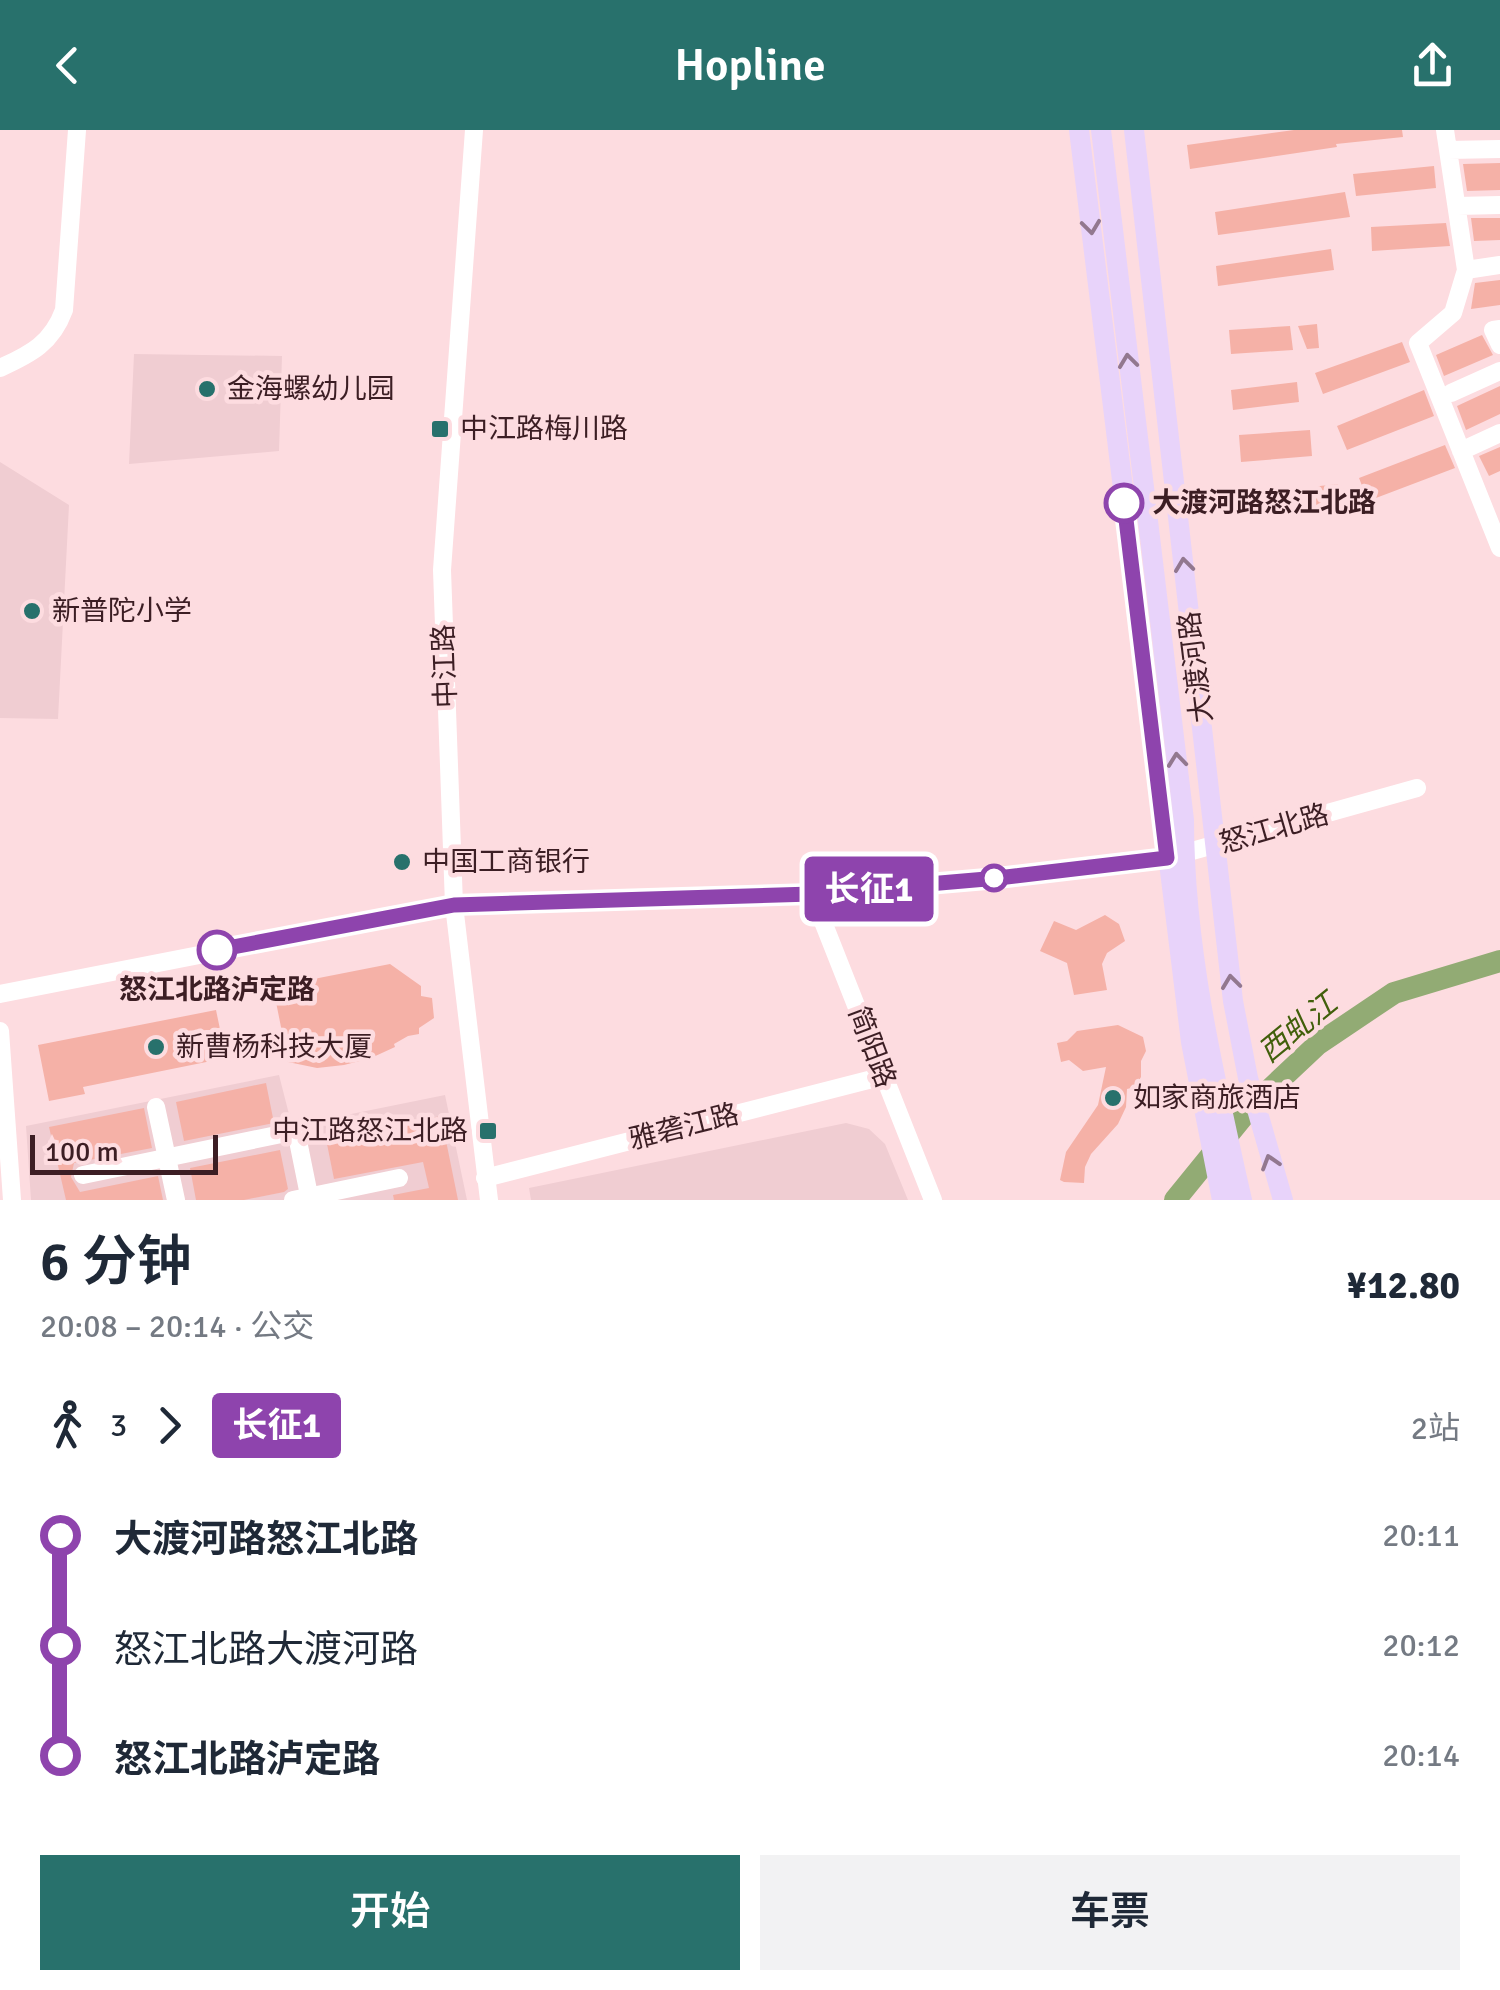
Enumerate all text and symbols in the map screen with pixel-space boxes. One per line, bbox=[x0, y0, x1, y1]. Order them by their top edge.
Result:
icon: back bbox=[40, 38, 95, 93]
text: Hopline bbox=[674, 38, 826, 93]
icon: share bbox=[1405, 38, 1460, 93]
one-way arrow bbox=[1080, 219, 1101, 235]
one-way arrow bbox=[1118, 353, 1139, 369]
place label: 金海螺幼儿园 bbox=[227, 372, 395, 406]
marker: 金海螺幼儿园 bbox=[196, 378, 218, 400]
place label: 中江路梅川路 bbox=[460, 412, 628, 446]
marker: 中江路梅川路 bbox=[429, 418, 451, 440]
marker: 大渡河路怒江北路 bbox=[1105, 484, 1143, 522]
place label: 大渡河路怒江北路 bbox=[1152, 486, 1376, 520]
one-way arrow bbox=[1174, 557, 1195, 573]
place label: 新普陀小学 bbox=[52, 594, 192, 628]
marker: 新普陀小学 bbox=[21, 600, 43, 622]
street label: 大渡河路 bbox=[1172, 609, 1220, 725]
street label: 中江路 bbox=[427, 623, 463, 709]
one-way arrow bbox=[1167, 752, 1188, 768]
street label: 怒江北路 bbox=[1215, 797, 1333, 861]
place label: 中国工商银行 bbox=[422, 845, 590, 879]
marker: 中国工商银行 bbox=[391, 851, 413, 873]
line badge: 长征1 bbox=[812, 856, 926, 922]
unlabelled marker bbox=[981, 865, 1007, 891]
text: 长征1 bbox=[825, 868, 913, 911]
marker: 怒江北路泸定路 bbox=[198, 931, 236, 969]
place label: 怒江北路泸定路 bbox=[119, 973, 315, 1007]
one-way arrow bbox=[1221, 973, 1242, 989]
water label: 西虬江 bbox=[1251, 983, 1347, 1071]
street label: 简阳路 bbox=[841, 1002, 903, 1092]
place label: 新曹杨科技大厦 bbox=[176, 1030, 372, 1064]
marker: 新曹杨科技大厦 bbox=[145, 1036, 167, 1058]
place label: 如家商旅酒店 bbox=[1133, 1081, 1301, 1115]
marker: 如家商旅酒店 bbox=[1102, 1087, 1124, 1109]
street label: 雅砻江路 bbox=[626, 1097, 742, 1157]
place label: 中江路怒江北路 bbox=[272, 1114, 468, 1148]
marker: 中江路怒江北路 bbox=[477, 1120, 499, 1142]
scale bar bbox=[30, 1130, 218, 1174]
text: 100 m bbox=[45, 1135, 119, 1169]
one-way arrow bbox=[1261, 1154, 1282, 1171]
text: 6 分钟 bbox=[40, 1228, 192, 1296]
text: ¥12.80 bbox=[1347, 1262, 1460, 1309]
text: 20:08 – 20:14 · 公交 bbox=[40, 1307, 314, 1346]
icon: walk bbox=[40, 1398, 95, 1453]
icon: forward bbox=[142, 1398, 197, 1453]
text: 长征1 bbox=[232, 1404, 321, 1447]
text: 3 bbox=[110, 1406, 127, 1445]
text: 2站 bbox=[1411, 1409, 1460, 1448]
text: 大渡河路怒江北路 bbox=[114, 1516, 418, 1563]
text: 20:11 bbox=[1382, 1516, 1460, 1555]
text: 怒江北路大渡河路 bbox=[114, 1626, 418, 1673]
text: 20:12 bbox=[1382, 1626, 1460, 1665]
text: 怒江北路泸定路 bbox=[114, 1736, 380, 1783]
text: 20:14 bbox=[1382, 1736, 1460, 1775]
button: 开始 bbox=[40, 1855, 740, 1970]
button: 车票 bbox=[760, 1855, 1460, 1970]

